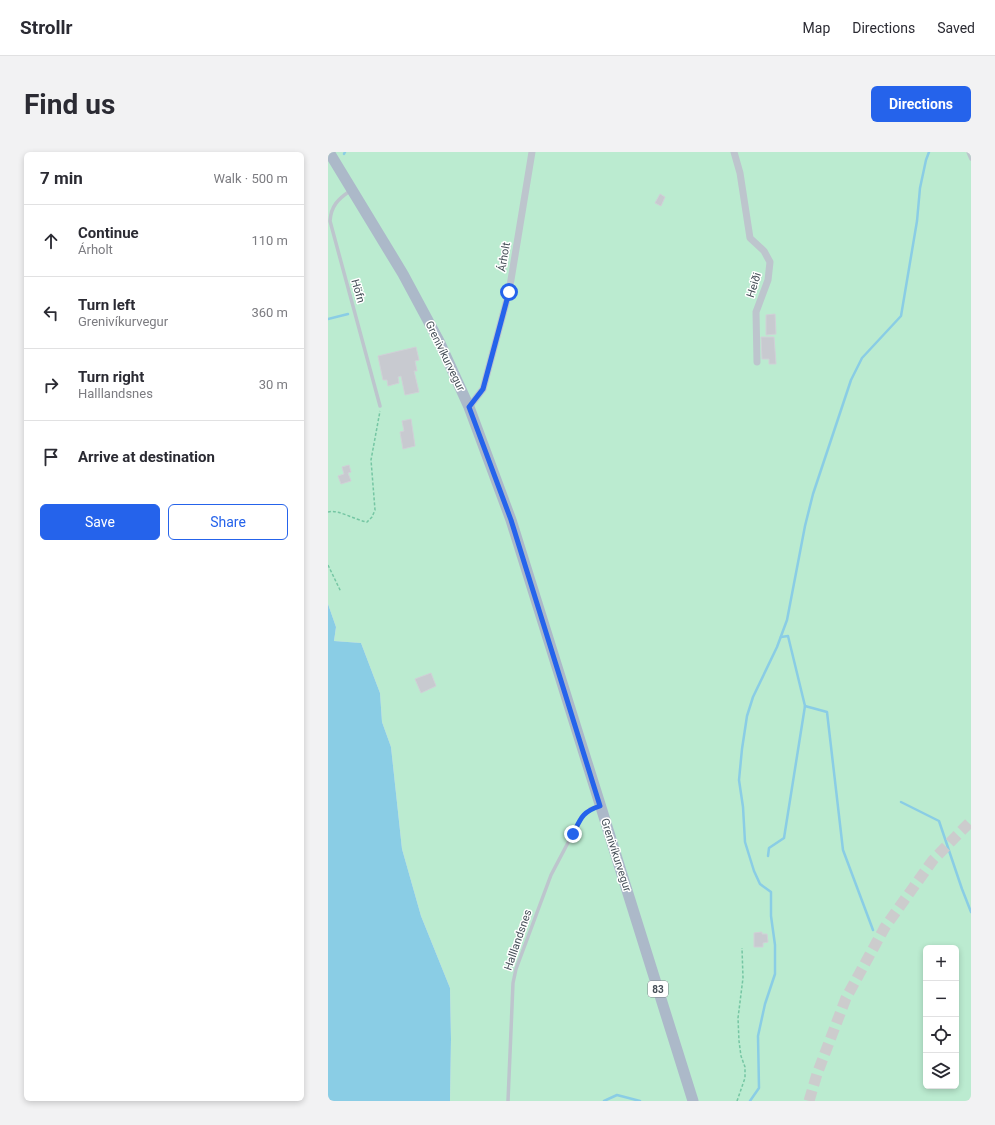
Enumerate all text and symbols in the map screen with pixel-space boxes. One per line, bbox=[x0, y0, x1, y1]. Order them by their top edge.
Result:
text: Strollr bbox=[20, 16, 73, 39]
text: Map bbox=[803, 20, 830, 36]
text: Directions bbox=[852, 20, 915, 36]
text: Saved bbox=[937, 20, 975, 36]
button: Directions bbox=[871, 86, 971, 122]
text: Find us bbox=[24, 88, 115, 121]
text: 7 min bbox=[40, 168, 83, 188]
text: Walk · 500 m bbox=[213, 171, 288, 186]
text: Continue bbox=[78, 224, 139, 242]
icon: ahead bbox=[40, 230, 62, 252]
text: 110 m bbox=[251, 233, 288, 248]
street label: Árholt bbox=[495, 241, 513, 273]
text: Árholt bbox=[78, 242, 113, 257]
street label: Heiði bbox=[744, 271, 764, 299]
street label: Höfn bbox=[348, 278, 368, 304]
route start bbox=[500, 283, 518, 301]
text: Turn left bbox=[78, 296, 135, 314]
icon: left bbox=[40, 302, 62, 324]
text: 360 m bbox=[251, 305, 288, 320]
text: Grenivíkurvegur bbox=[78, 314, 168, 329]
street label: Grenivíkurvegur bbox=[422, 319, 468, 393]
text: Turn right bbox=[78, 368, 144, 386]
icon: right bbox=[40, 374, 62, 396]
text: 30 m bbox=[259, 377, 288, 392]
text: Halllandsnes bbox=[78, 386, 153, 401]
icon: arrive bbox=[40, 446, 62, 468]
text: Arrive at destination bbox=[78, 448, 215, 466]
button: Save bbox=[40, 504, 160, 540]
button: Share bbox=[168, 504, 288, 540]
street label: Grenivíkurvegur bbox=[598, 817, 634, 894]
route end bbox=[564, 825, 582, 843]
street label: Halllandsnes bbox=[502, 908, 535, 972]
map controls bbox=[923, 945, 959, 1089]
button: + bbox=[923, 945, 959, 981]
road number: 83 bbox=[648, 981, 668, 997]
button: − bbox=[923, 981, 959, 1017]
button: locate bbox=[923, 1017, 959, 1053]
button: layers bbox=[923, 1053, 959, 1089]

